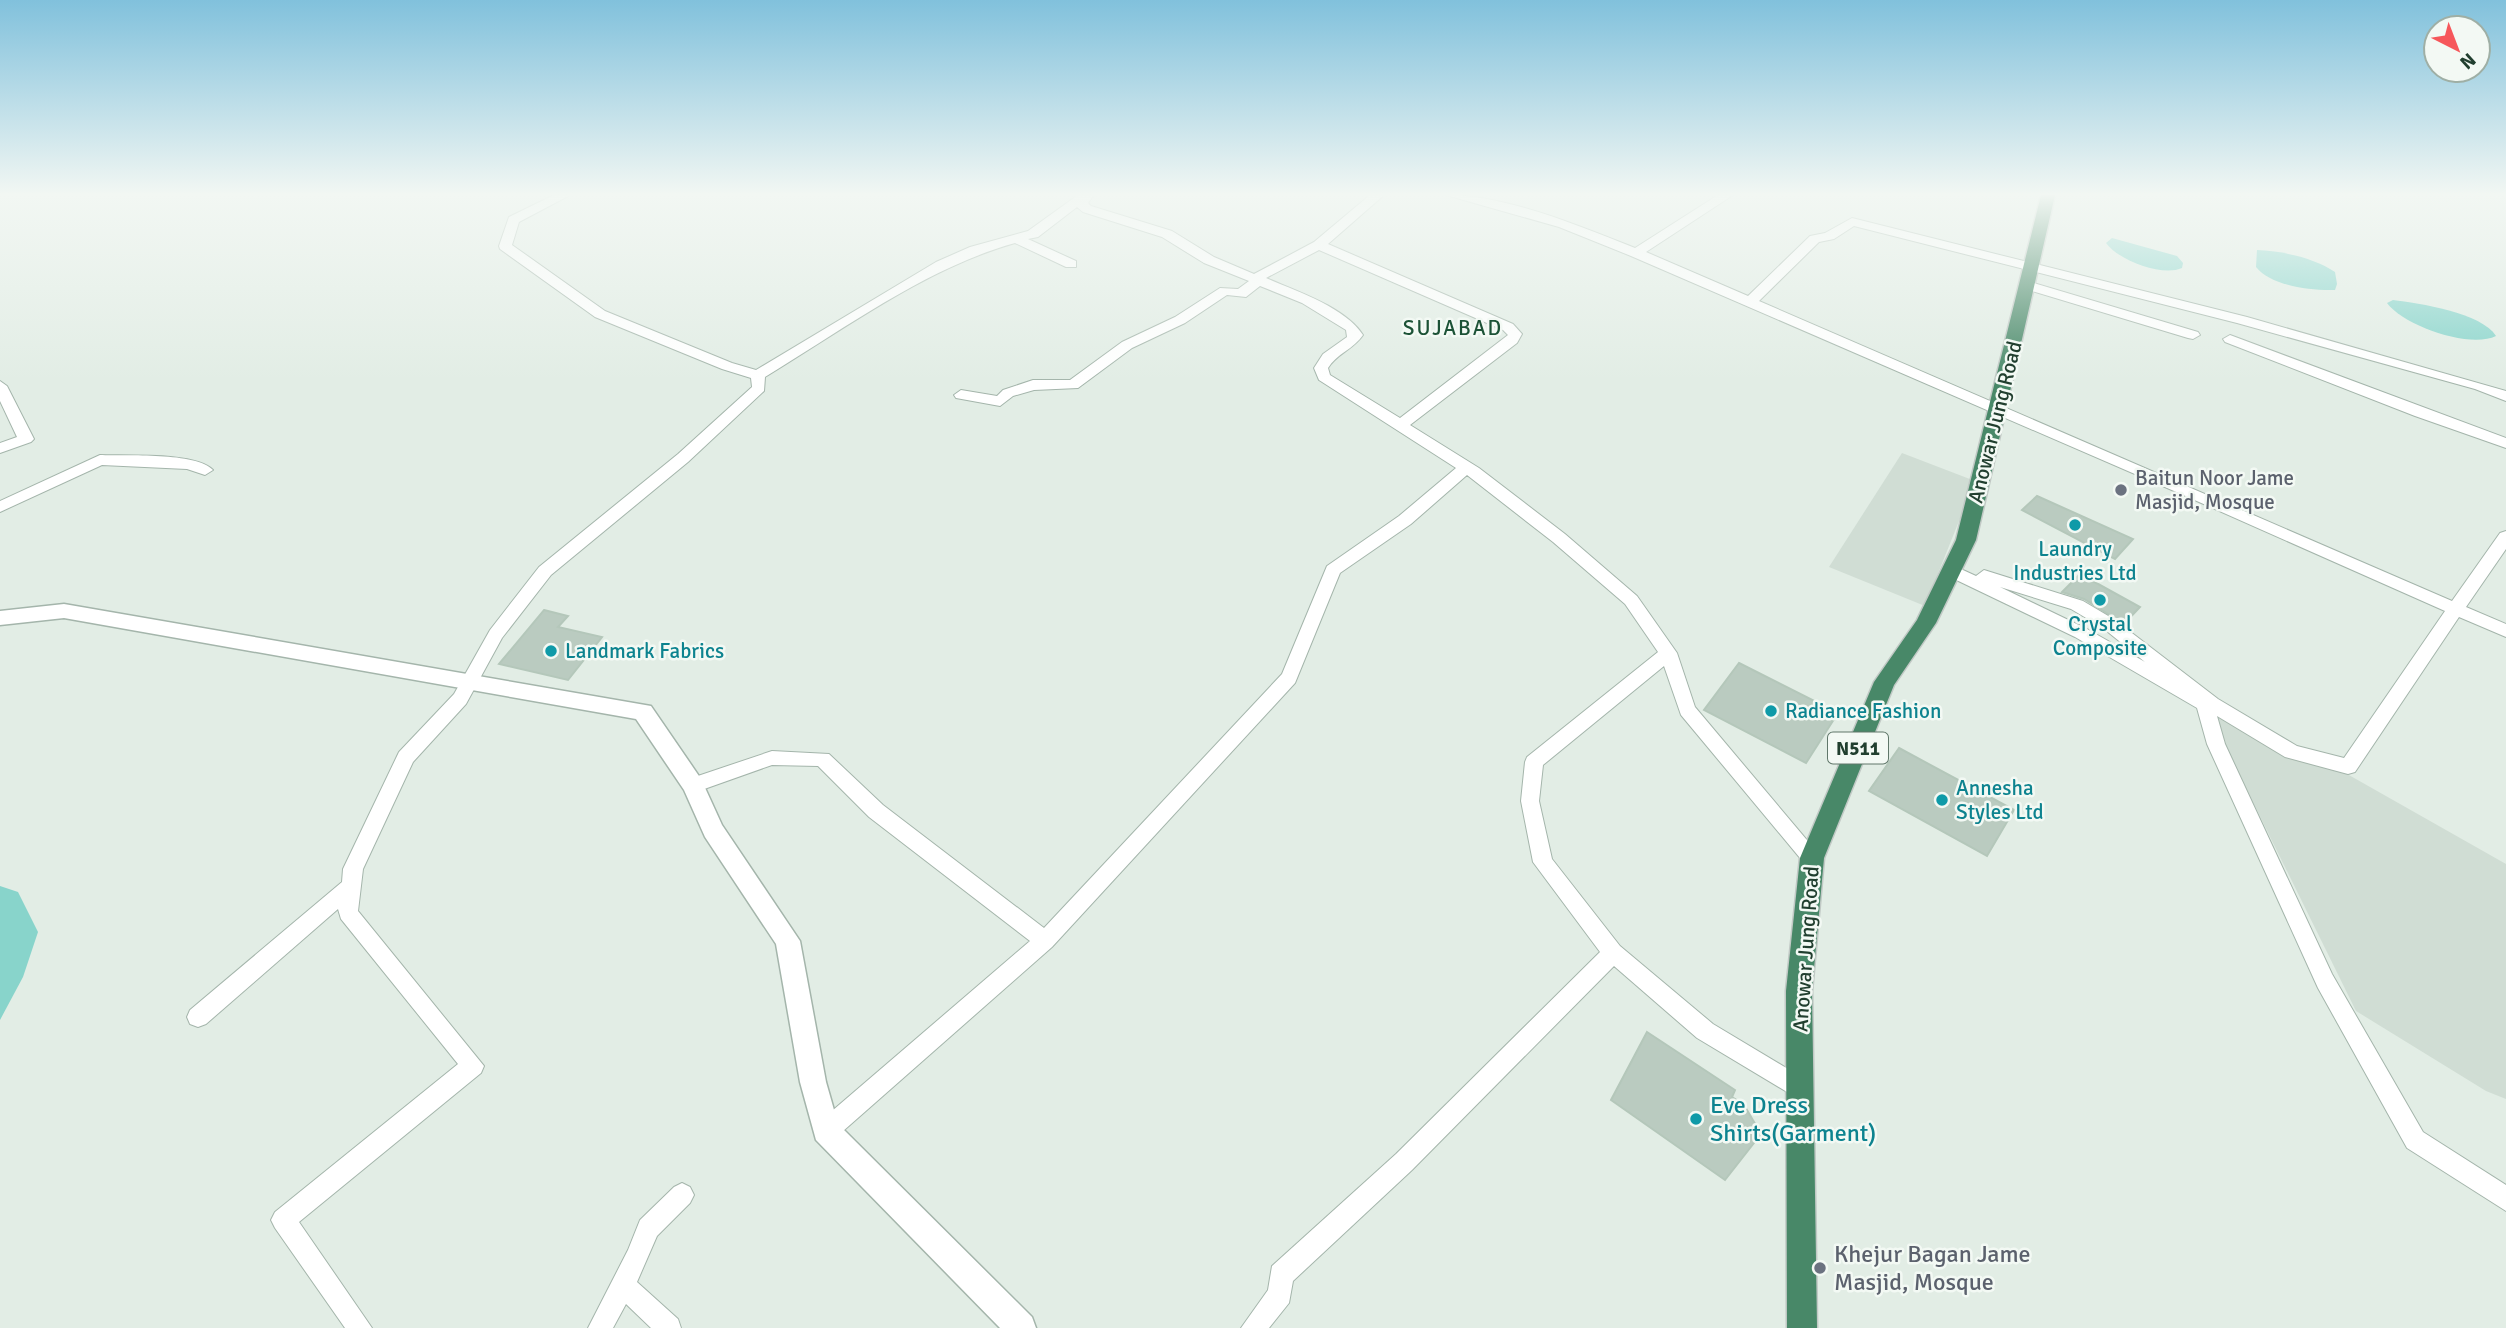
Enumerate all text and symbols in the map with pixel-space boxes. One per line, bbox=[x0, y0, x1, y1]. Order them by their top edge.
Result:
north arrow bbox=[2422, 14, 2492, 84]
text: N bbox=[2455, 48, 2481, 74]
district label: SUJABAD bbox=[1403, 315, 1503, 341]
street label: Anowar Jung Road bbox=[1962, 338, 2028, 506]
place label: Baitun Noor Jame Masjid, Mosque bbox=[2135, 465, 2294, 515]
marker: Baitun Noor Jame Masjid, Mosque bbox=[2113, 482, 2129, 498]
marker: Laundry Industries Ltd bbox=[2067, 517, 2083, 533]
place label: Laundry Industries Ltd bbox=[2013, 536, 2137, 586]
marker: Crystal Composite bbox=[2092, 592, 2108, 608]
place label: Crystal Composite bbox=[2053, 611, 2147, 661]
place label: Landmark Fabrics bbox=[565, 638, 724, 664]
marker: Landmark Fabrics bbox=[543, 643, 559, 659]
place label: Radiance Fashion bbox=[1785, 698, 1941, 724]
marker: Radiance Fashion bbox=[1763, 703, 1779, 719]
road number: N511 bbox=[1828, 733, 1888, 764]
place label: Annesha Styles Ltd bbox=[1956, 775, 2044, 825]
marker: Annesha Styles Ltd bbox=[1934, 792, 1950, 808]
street label: Anowar Jung Road bbox=[1787, 865, 1825, 1033]
place label: Eve Dress Shirts(Garment) bbox=[1710, 1090, 1876, 1148]
marker: Eve Dress Shirts(Garment) bbox=[1688, 1111, 1704, 1127]
place label: Khejur Bagan Jame Masjid, Mosque bbox=[1834, 1239, 2031, 1297]
marker: Khejur Bagan Jame Masjid, Mosque bbox=[1812, 1260, 1828, 1276]

